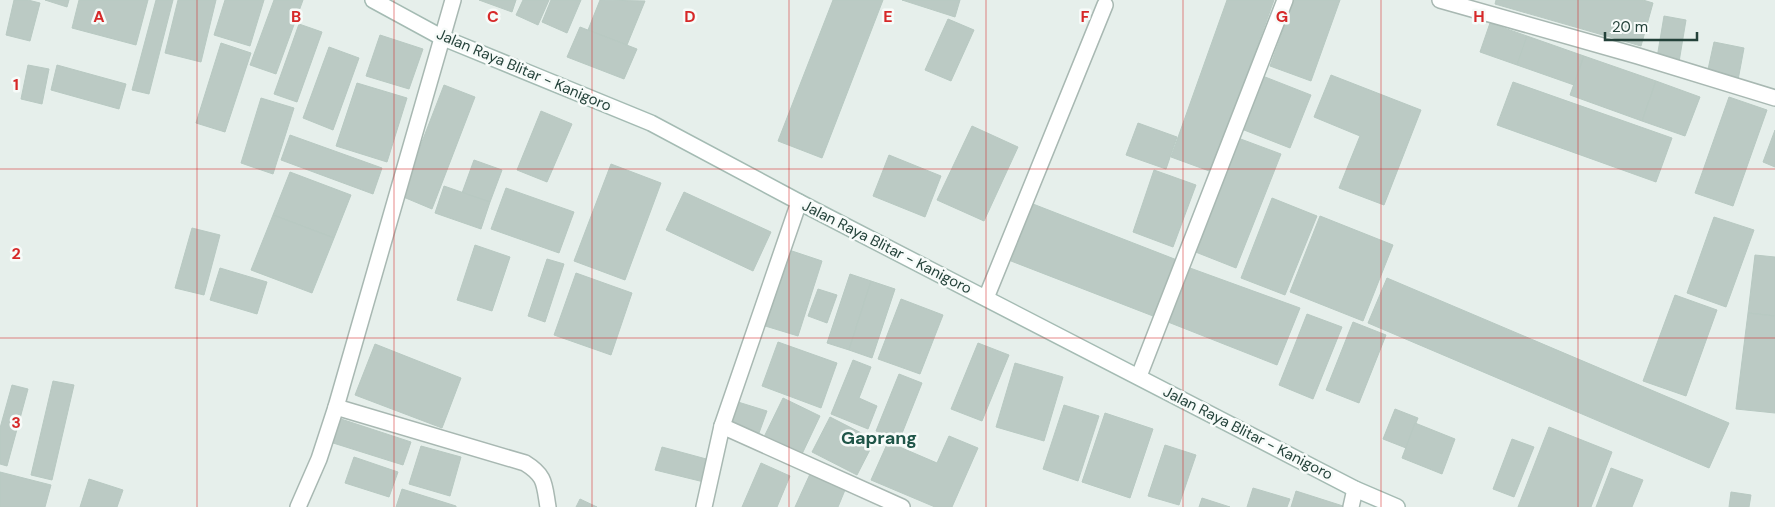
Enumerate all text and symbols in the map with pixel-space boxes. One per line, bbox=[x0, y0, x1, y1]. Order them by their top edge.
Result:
text: A bbox=[93, 6, 105, 27]
text: B bbox=[291, 6, 301, 27]
text: C bbox=[487, 6, 499, 27]
text: D bbox=[684, 6, 696, 27]
text: E bbox=[883, 6, 893, 27]
text: F bbox=[1081, 6, 1090, 27]
text: G bbox=[1276, 6, 1288, 27]
text: H bbox=[1473, 6, 1485, 27]
scale bar bbox=[1605, 10, 1698, 42]
text: 20 m bbox=[1612, 17, 1648, 37]
street label: Jalan Raya Blitar - Kanigoro bbox=[434, 24, 615, 116]
text: 1 bbox=[13, 74, 19, 95]
street label: Jalan Raya Blitar - Kanigoro bbox=[799, 195, 975, 299]
text: 2 bbox=[11, 243, 21, 264]
street label: Jalan Raya Blitar - Kanigoro bbox=[1160, 381, 1336, 485]
text: 3 bbox=[11, 412, 21, 433]
district label: Gaprang bbox=[841, 426, 917, 450]

